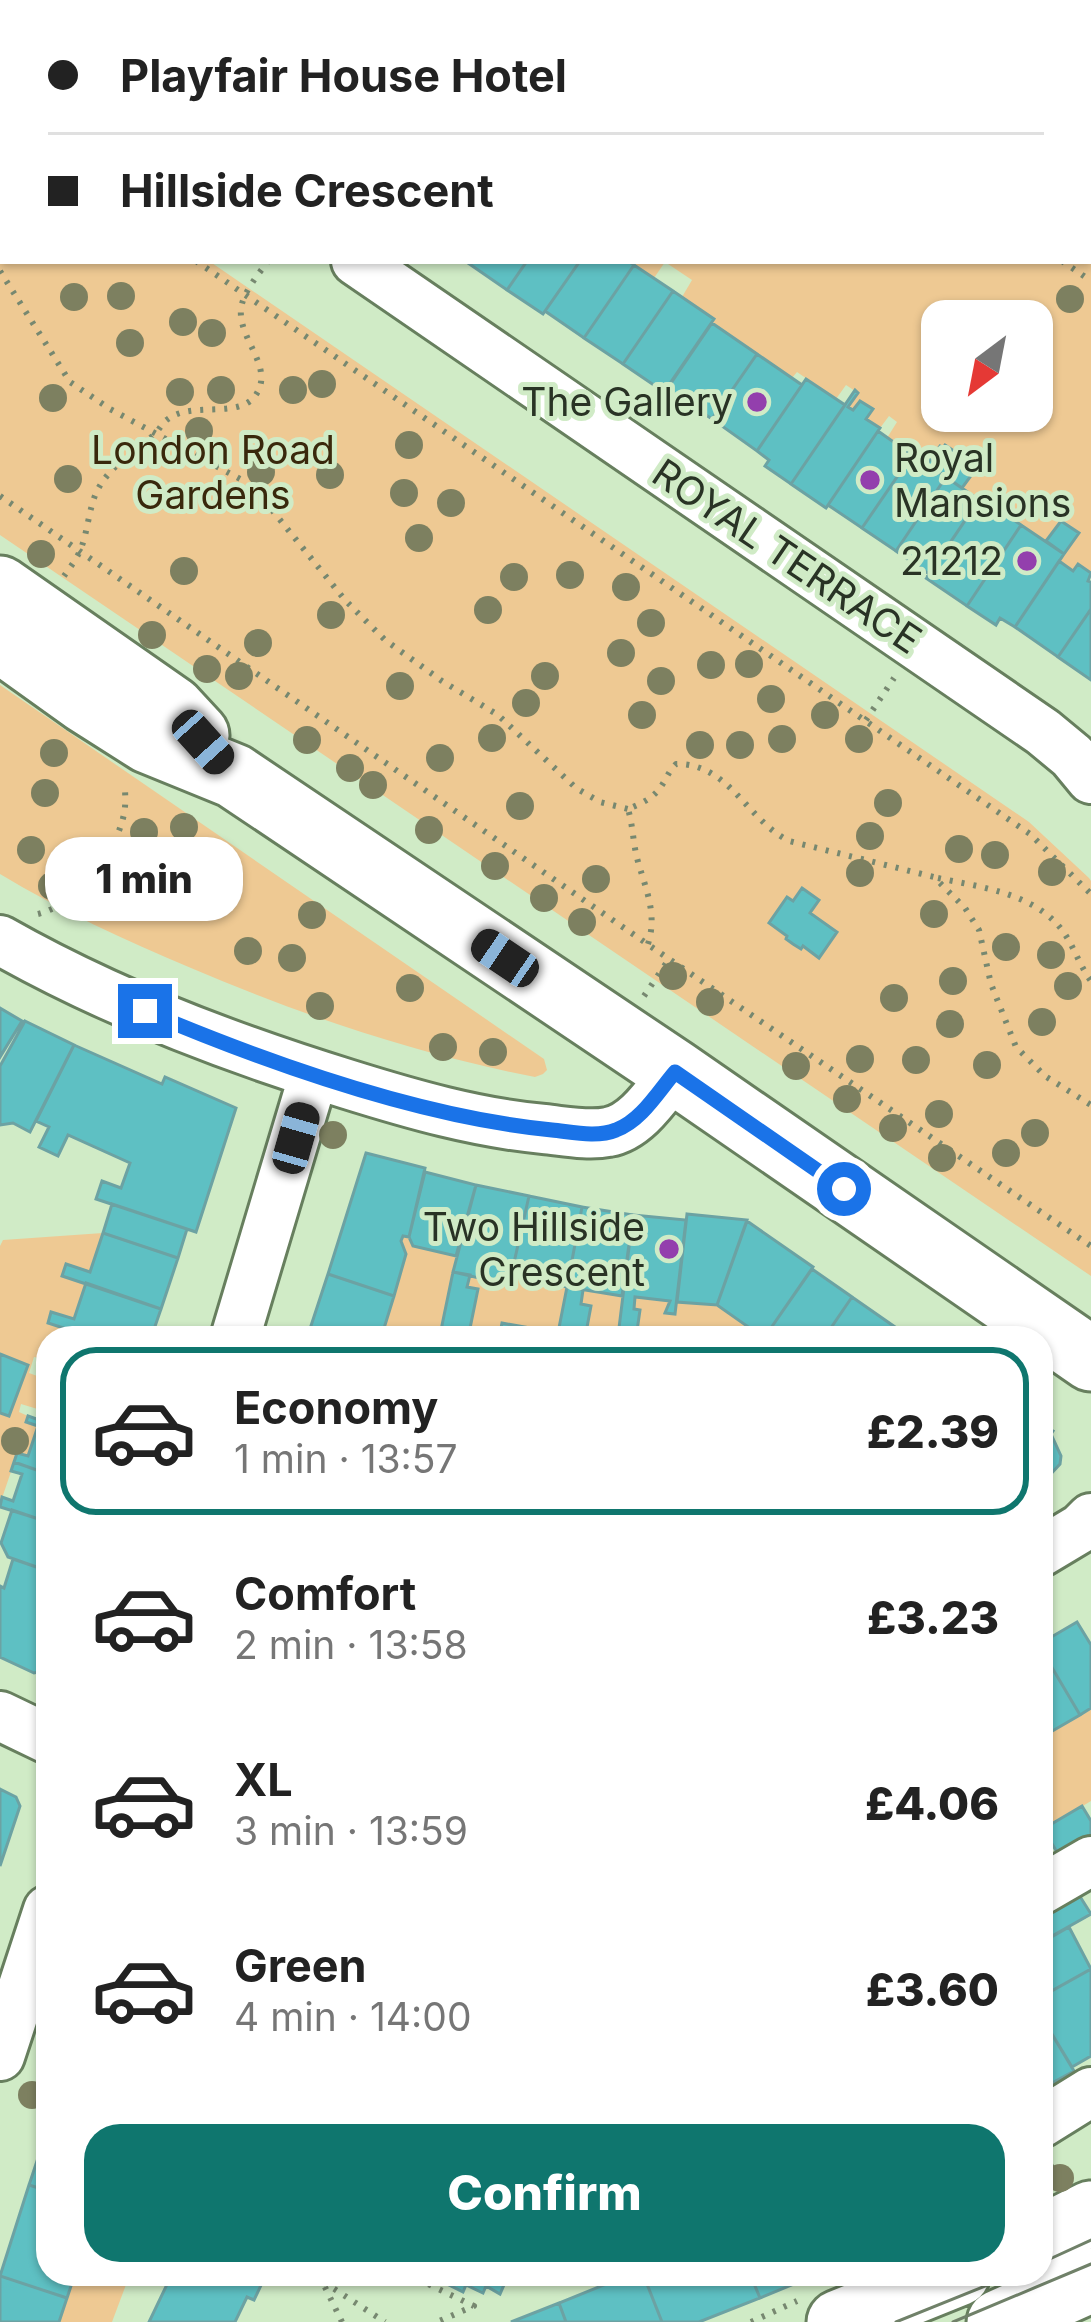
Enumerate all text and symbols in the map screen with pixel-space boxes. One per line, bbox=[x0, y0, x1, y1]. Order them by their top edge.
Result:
text: Playfair House Hotel bbox=[120, 48, 567, 103]
text: Hillside Crescent bbox=[120, 163, 494, 218]
north arrow bbox=[921, 300, 1053, 432]
map controls bbox=[921, 300, 1053, 432]
place label: The Gallery bbox=[521, 378, 733, 425]
marker: The Gallery bbox=[744, 389, 770, 415]
park label: London Road Gardens bbox=[91, 426, 335, 518]
place label: Royal Mansions bbox=[894, 434, 1071, 526]
street label: ROYAL TERRACE bbox=[644, 448, 930, 663]
marker: Royal Mansions bbox=[857, 467, 883, 493]
place label: 21212 bbox=[900, 537, 1003, 584]
marker: 21212 bbox=[1014, 548, 1040, 574]
car bbox=[166, 703, 240, 781]
callout: 1 min bbox=[46, 837, 244, 921]
text: 1 min bbox=[95, 855, 193, 902]
car bbox=[465, 923, 545, 993]
route end bbox=[118, 984, 172, 1038]
car bbox=[269, 1098, 323, 1178]
route start bbox=[817, 1162, 871, 1216]
place label: Two Hillside Crescent bbox=[423, 1203, 645, 1295]
marker: Two Hillside Crescent bbox=[656, 1236, 682, 1262]
icon: car bbox=[90, 1377, 198, 1485]
text: Economy bbox=[234, 1380, 438, 1435]
text: £2.39 bbox=[867, 1404, 999, 1459]
text: 1 min · 13:57 bbox=[234, 1435, 458, 1482]
icon: car bbox=[90, 1563, 198, 1671]
text: Comfort bbox=[234, 1566, 416, 1621]
text: £3.23 bbox=[867, 1590, 999, 1645]
text: 2 min · 13:58 bbox=[234, 1621, 468, 1668]
icon: car bbox=[90, 1749, 198, 1857]
text: XL bbox=[234, 1752, 293, 1807]
text: £4.06 bbox=[865, 1776, 999, 1831]
text: 3 min · 13:59 bbox=[234, 1807, 468, 1854]
icon: car bbox=[90, 1935, 198, 2043]
text: Green bbox=[234, 1938, 367, 1993]
text: £3.60 bbox=[866, 1962, 999, 2017]
text: 4 min · 14:00 bbox=[234, 1993, 472, 2040]
button: Confirm bbox=[84, 2124, 1005, 2262]

